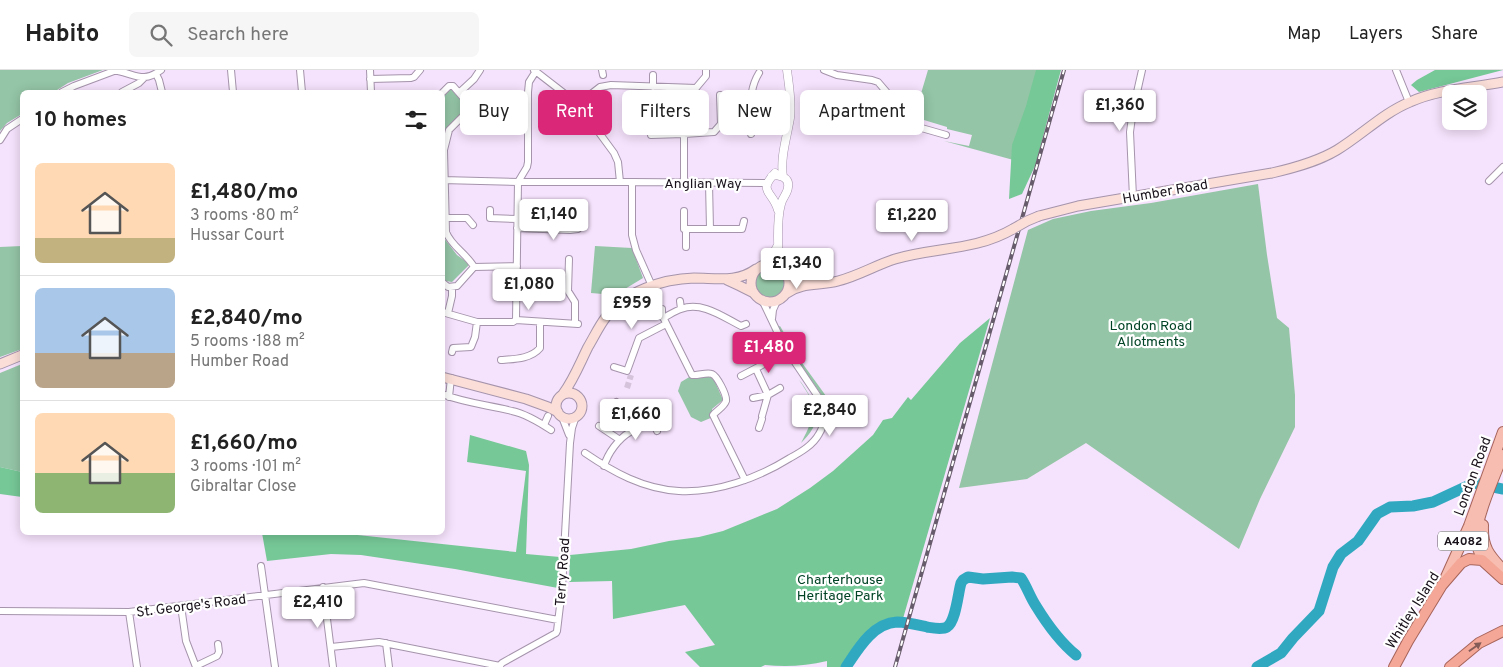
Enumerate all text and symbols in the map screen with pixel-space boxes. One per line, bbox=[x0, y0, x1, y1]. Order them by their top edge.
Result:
search box bbox=[129, 12, 479, 57]
text: Habito bbox=[25, 20, 99, 50]
icon: search bbox=[147, 21, 175, 49]
text: Search here bbox=[187, 23, 289, 47]
text: Map bbox=[1287, 23, 1321, 46]
text: Layers bbox=[1349, 23, 1403, 46]
text: Share bbox=[1431, 23, 1478, 46]
map controls bbox=[1442, 85, 1487, 130]
button: layers bbox=[1442, 85, 1487, 130]
chip: Buy bbox=[460, 90, 528, 135]
chip: Rent bbox=[538, 90, 612, 135]
chip: Filters bbox=[622, 90, 709, 135]
chip: New bbox=[719, 90, 790, 135]
chip: Apartment bbox=[800, 90, 924, 135]
pin: £1,360 bbox=[1079, 90, 1161, 132]
text: £1,360 bbox=[1095, 96, 1145, 116]
icon: filters bbox=[402, 106, 430, 134]
text: 10 homes bbox=[35, 107, 127, 134]
street label: Anglian Way bbox=[664, 176, 742, 193]
street label: Humber Road bbox=[1121, 177, 1209, 208]
text: £1,480/mo bbox=[190, 179, 298, 206]
icon: home bbox=[75, 183, 135, 243]
pin: £1,140 bbox=[513, 198, 595, 241]
pin: £1,220 bbox=[871, 200, 953, 242]
text: £1,140 bbox=[530, 205, 578, 225]
text: 3 rooms · 80 m² bbox=[190, 206, 299, 226]
text: £1,220 bbox=[887, 206, 937, 226]
text: Hussar Court bbox=[190, 226, 285, 246]
pin: £1,340 bbox=[756, 248, 838, 290]
text: £1,340 bbox=[772, 254, 822, 274]
pin: £1,080 bbox=[488, 268, 570, 311]
text: £1,080 bbox=[503, 275, 555, 295]
pin: £959 bbox=[602, 288, 662, 330]
text: £959 bbox=[612, 294, 652, 314]
text: £2,840/mo bbox=[190, 305, 303, 332]
icon: home bbox=[75, 308, 135, 368]
park label: London Road Allotments bbox=[1110, 318, 1192, 351]
text: 5 rooms · 188 m² bbox=[190, 332, 305, 352]
pin: £1,480 bbox=[728, 332, 810, 374]
text: £1,480 bbox=[744, 338, 794, 358]
text: Humber Road bbox=[190, 352, 289, 372]
pin: £2,840 bbox=[789, 394, 871, 437]
pin: £1,660 bbox=[595, 398, 677, 441]
text: £2,840 bbox=[803, 401, 857, 421]
text: £1,660 bbox=[611, 405, 661, 425]
text: £1,660/mo bbox=[190, 430, 298, 457]
icon: home bbox=[75, 433, 135, 493]
street label: London Road bbox=[1451, 435, 1496, 518]
text: 3 rooms · 101 m² bbox=[190, 457, 301, 477]
text: Gibraltar Close bbox=[190, 477, 296, 497]
road number: A4082 bbox=[1438, 532, 1488, 551]
street label: Terry Road bbox=[553, 537, 574, 607]
street label: Whitley Island bbox=[1383, 569, 1444, 652]
park label: Charterhouse Heritage Park bbox=[797, 572, 883, 605]
pin: £2,410 bbox=[277, 586, 359, 629]
street label: St. George's Road bbox=[135, 591, 247, 622]
text: £2,410 bbox=[293, 593, 343, 613]
one-way arrow bbox=[1468, 642, 1482, 652]

